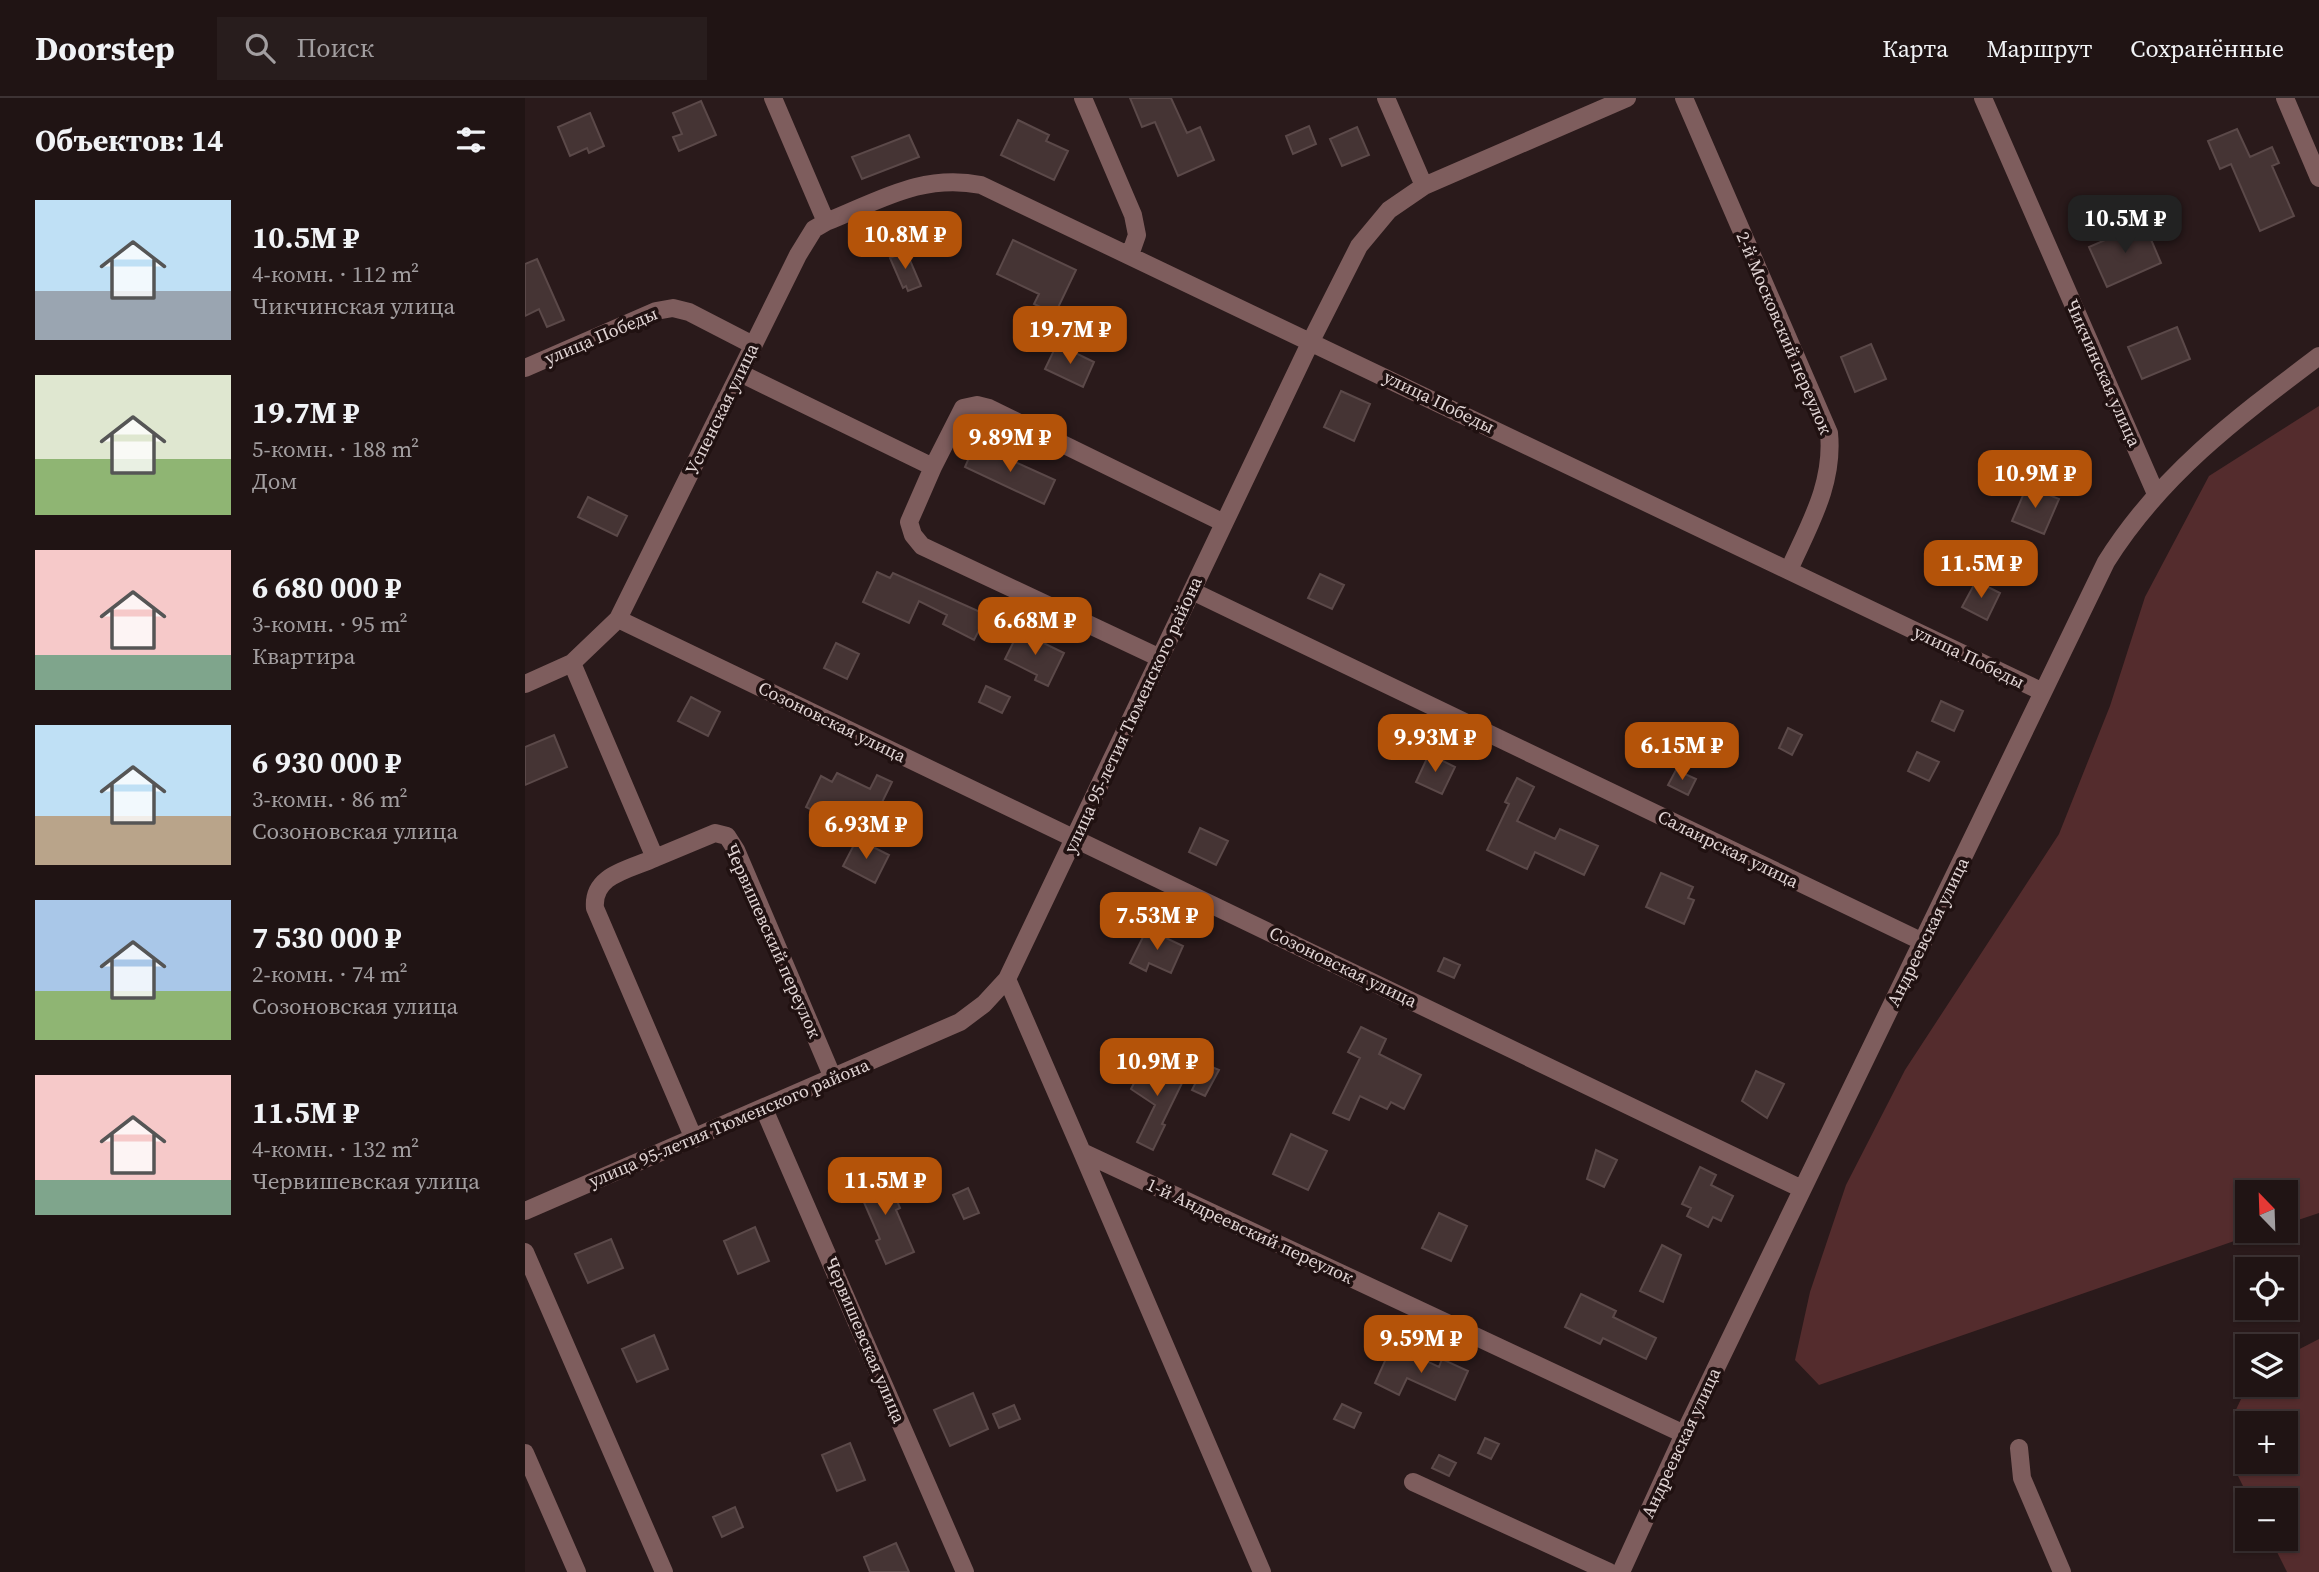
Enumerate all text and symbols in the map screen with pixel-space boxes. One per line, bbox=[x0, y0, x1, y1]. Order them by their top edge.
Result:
search box bbox=[217, 17, 707, 80]
text: Doorstep bbox=[35, 26, 175, 71]
icon: search bbox=[241, 29, 279, 67]
text: Поиск bbox=[297, 30, 374, 66]
text: Карта bbox=[1882, 32, 1948, 65]
text: Маршрут bbox=[1986, 32, 2092, 65]
text: Сохранённые bbox=[2130, 32, 2284, 65]
text: Объектов: 14 bbox=[35, 120, 223, 161]
icon: filters bbox=[452, 121, 490, 159]
pin: 10.5M ₽ bbox=[2060, 195, 2190, 255]
text: 10.5M ₽ bbox=[2084, 202, 2166, 234]
pin: 10.8M ₽ bbox=[840, 212, 970, 271]
text: 10.5M ₽ bbox=[252, 217, 359, 258]
text: 10.8M ₽ bbox=[864, 218, 946, 250]
icon: home bbox=[91, 228, 175, 312]
street label: 2-й Московский переулок bbox=[1730, 228, 1839, 438]
text: 4-комн. · 112 m² bbox=[252, 258, 419, 290]
text: Чикчинская улица bbox=[252, 290, 455, 322]
street label: Чикчинская улица bbox=[2060, 295, 2148, 451]
street label: улица Победы bbox=[540, 300, 661, 371]
pin: 19.7M ₽ bbox=[1005, 306, 1135, 366]
text: 19.7M ₽ bbox=[1029, 313, 1111, 345]
street label: Успенская улица bbox=[679, 338, 765, 479]
street label: улица Победы bbox=[1380, 364, 1499, 439]
text: 19.7M ₽ bbox=[252, 392, 359, 433]
icon: home bbox=[91, 403, 175, 487]
pin: 9.89M ₽ bbox=[945, 414, 1075, 474]
text: 9.89M ₽ bbox=[969, 421, 1051, 453]
text: 5-комн. · 188 m² bbox=[252, 433, 419, 465]
pin: 10.9M ₽ bbox=[1970, 450, 2100, 510]
text: 10.9M ₽ bbox=[1994, 457, 2076, 489]
text: Дом bbox=[252, 465, 297, 497]
pin: 11.5M ₽ bbox=[1916, 540, 2046, 600]
text: 11.5M ₽ bbox=[1940, 547, 2022, 579]
text: 6 680 000 ₽ bbox=[252, 567, 401, 608]
street label: улица 95-летия Тюменского района bbox=[1057, 572, 1208, 857]
icon: home bbox=[91, 578, 175, 662]
pin: 6.68M ₽ bbox=[970, 598, 1100, 657]
text: 6.68M ₽ bbox=[994, 604, 1076, 636]
text: 3-комн. · 95 m² bbox=[252, 608, 408, 640]
street label: улица Победы bbox=[1910, 619, 2029, 694]
text: Квартира bbox=[252, 640, 355, 672]
street label: Созоновская улица bbox=[754, 675, 911, 769]
pin: 9.93M ₽ bbox=[1370, 714, 1500, 774]
text: 9.93M ₽ bbox=[1394, 721, 1476, 753]
pin: 6.15M ₽ bbox=[1617, 722, 1747, 782]
text: 6.15M ₽ bbox=[1641, 729, 1723, 761]
text: 6 930 000 ₽ bbox=[252, 742, 401, 783]
icon: home bbox=[91, 753, 175, 837]
text: 3-комн. · 86 m² bbox=[252, 783, 408, 815]
pin: 6.93M ₽ bbox=[801, 802, 931, 861]
street label: Салаирская улица bbox=[1654, 804, 1804, 894]
text: 6.93M ₽ bbox=[825, 808, 907, 840]
text: Созоновская улица bbox=[252, 815, 458, 847]
street label: Червишевский переулок bbox=[719, 840, 828, 1042]
street label: Андреевская улица bbox=[1880, 852, 1975, 1011]
pin: 7.53M ₽ bbox=[1092, 892, 1222, 952]
text: 7.53M ₽ bbox=[1116, 899, 1198, 931]
text: 7 530 000 ₽ bbox=[252, 917, 401, 958]
street label: Созоновская улица bbox=[1265, 920, 1422, 1014]
icon: home bbox=[91, 928, 175, 1012]
text: 2-комн. · 74 m² bbox=[252, 958, 408, 990]
text: Созоновская улица bbox=[252, 990, 458, 1022]
pin: 10.9M ₽ bbox=[1092, 1038, 1222, 1098]
text: 10.9M ₽ bbox=[1116, 1045, 1198, 1077]
street label: улица 95-летия Тюменского района bbox=[585, 1052, 874, 1193]
text: 11.5M ₽ bbox=[252, 1092, 359, 1133]
icon: home bbox=[91, 1103, 175, 1187]
text: 4-комн. · 132 m² bbox=[252, 1133, 419, 1165]
pin: 11.5M ₽ bbox=[820, 1158, 950, 1217]
text: 11.5M ₽ bbox=[844, 1164, 926, 1196]
text: Червишевская улица bbox=[252, 1165, 480, 1197]
street label: 1-й Андреевский переулок bbox=[1143, 1171, 1358, 1290]
north arrow bbox=[2235, 1180, 2298, 1242]
map controls bbox=[2235, 1180, 2298, 1551]
street label: Червишевская улица bbox=[819, 1253, 912, 1428]
button: locate bbox=[2235, 1257, 2298, 1320]
pin: 9.59M ₽ bbox=[1356, 1316, 1486, 1375]
text: 9.59M ₽ bbox=[1380, 1322, 1462, 1354]
button: layers bbox=[2235, 1334, 2298, 1397]
street label: Андреевская улица bbox=[1635, 1363, 1727, 1522]
button: + bbox=[2235, 1411, 2298, 1474]
button: − bbox=[2235, 1488, 2298, 1551]

